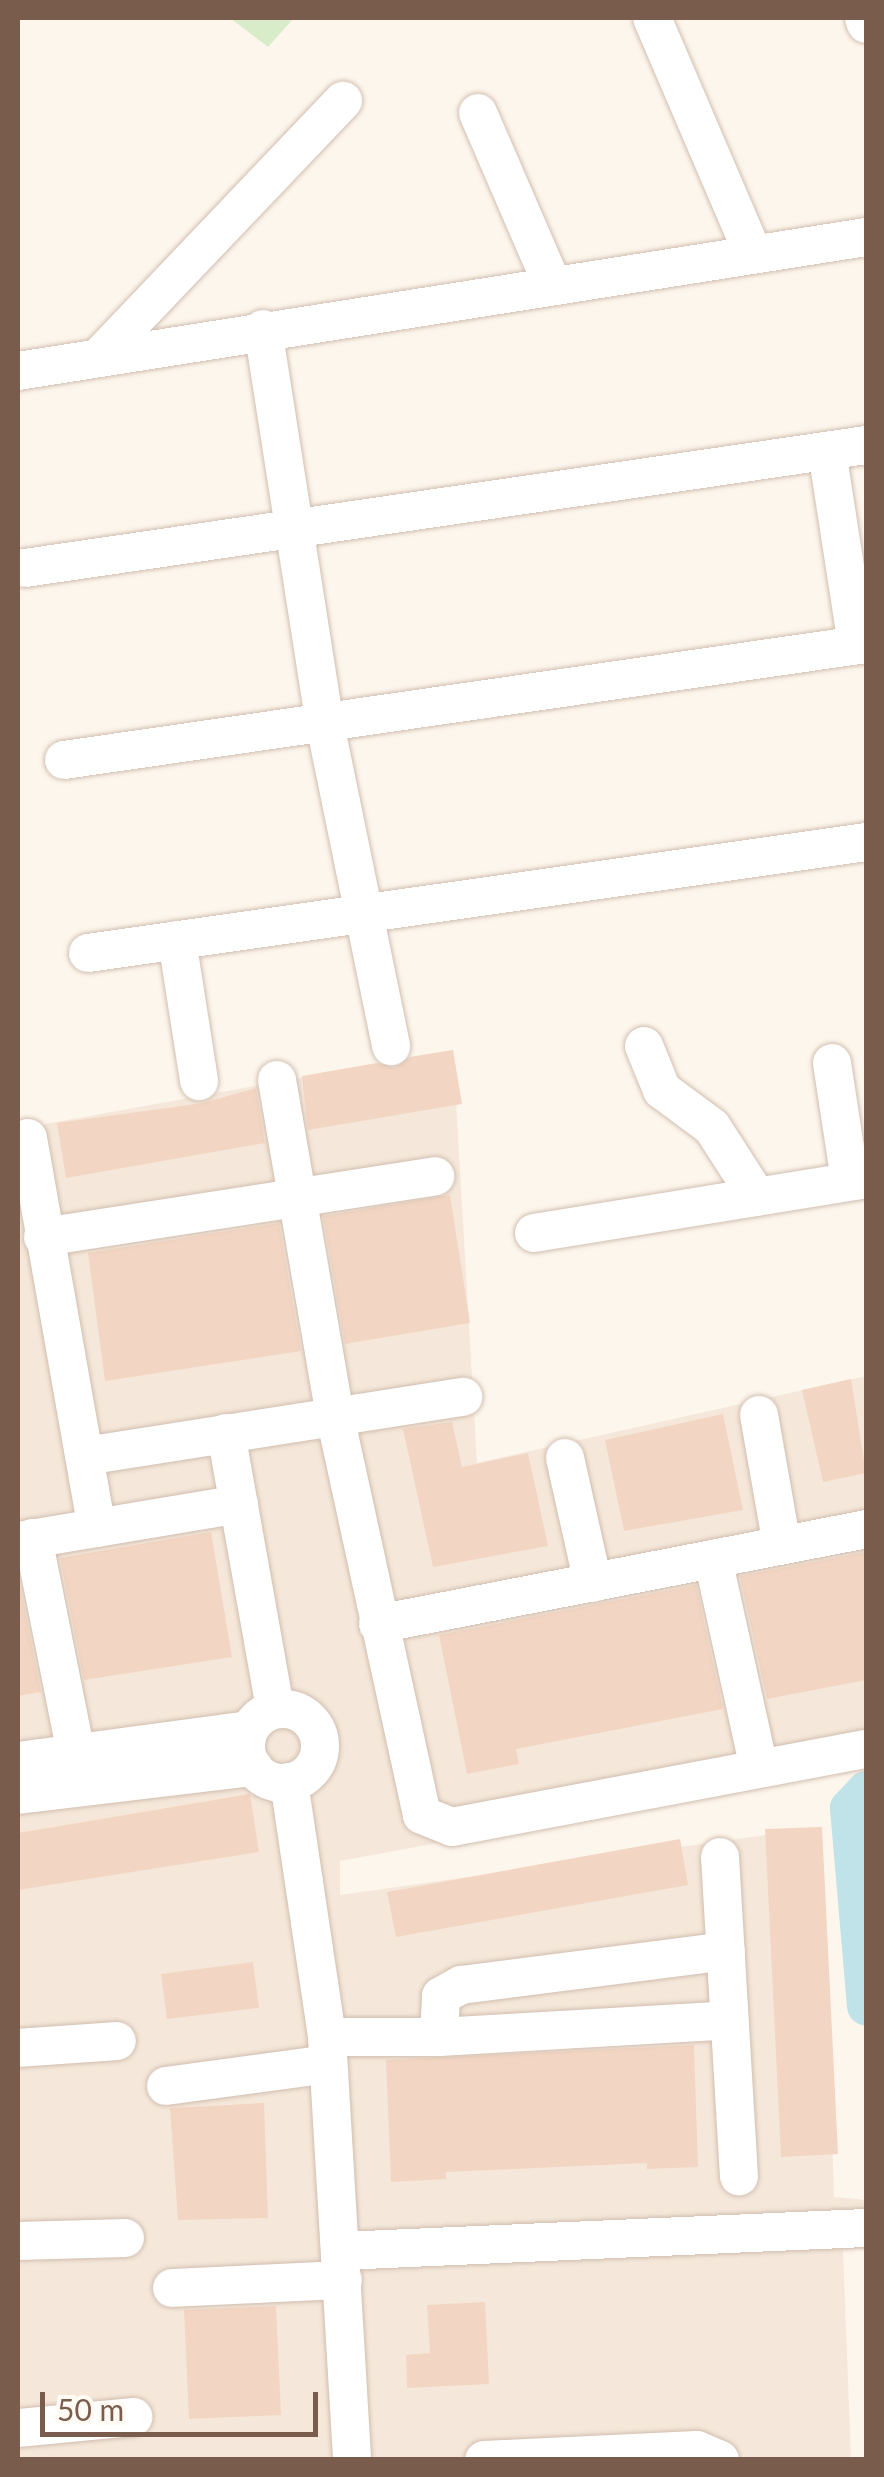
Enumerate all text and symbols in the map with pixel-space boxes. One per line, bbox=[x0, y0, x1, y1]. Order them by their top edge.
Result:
scale bar bbox=[45, 2372, 322, 2434]
text: 50 m bbox=[57, 2391, 124, 2427]

